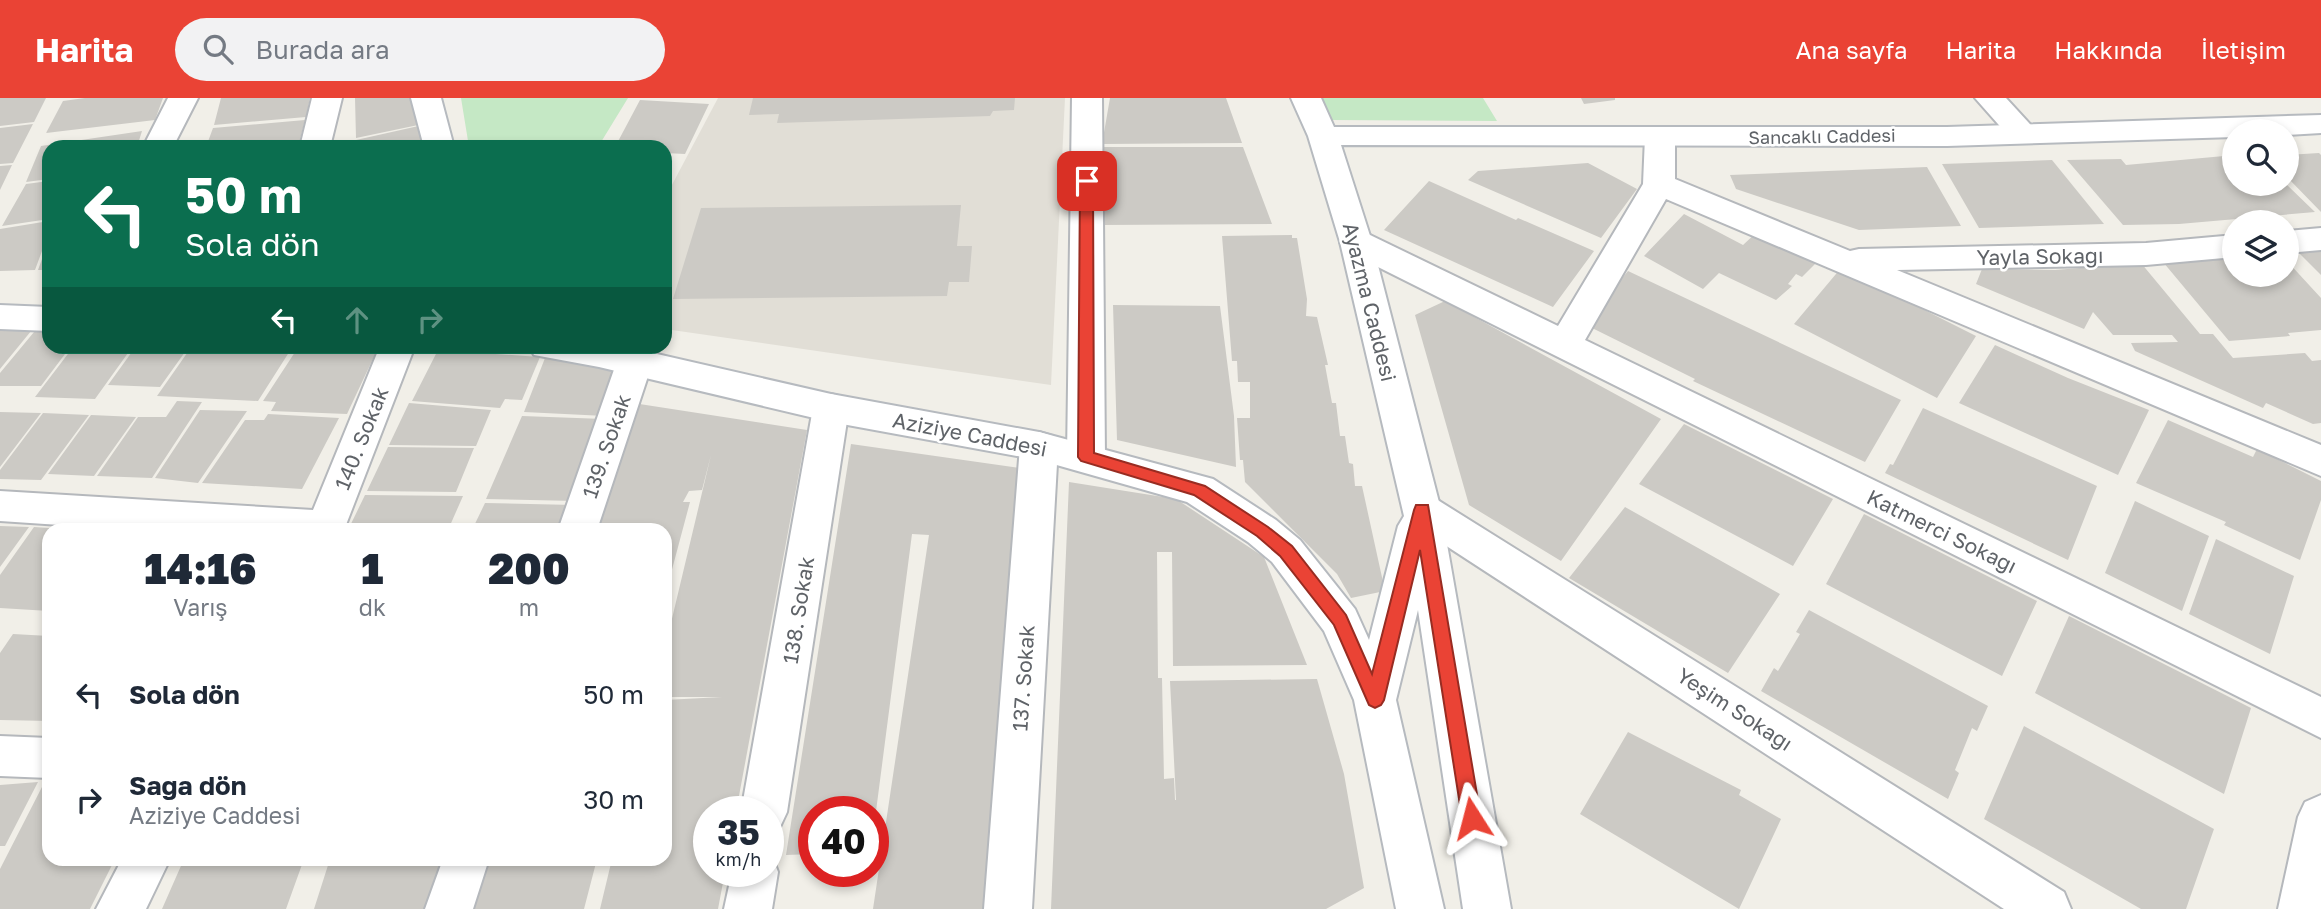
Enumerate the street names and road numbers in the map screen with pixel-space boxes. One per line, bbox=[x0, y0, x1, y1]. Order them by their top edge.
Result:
street label: Sancaklı Caddesi bbox=[1748, 124, 1896, 148]
street label: Ayazma Caddesi bbox=[1338, 220, 1402, 384]
street label: Yayla Sokağı bbox=[1976, 242, 2104, 270]
street label: 140. Sokak bbox=[329, 382, 394, 493]
street label: 139. Sokak bbox=[576, 391, 636, 501]
street label: Aziziye Caddesi bbox=[891, 406, 1049, 462]
street label: Katmerci Sokağı bbox=[1863, 483, 2021, 579]
street label: 138. Sokak bbox=[777, 554, 819, 665]
street label: 137. Sokak bbox=[1006, 624, 1040, 732]
street label: Yeşim Sokağı bbox=[1672, 662, 1798, 756]

